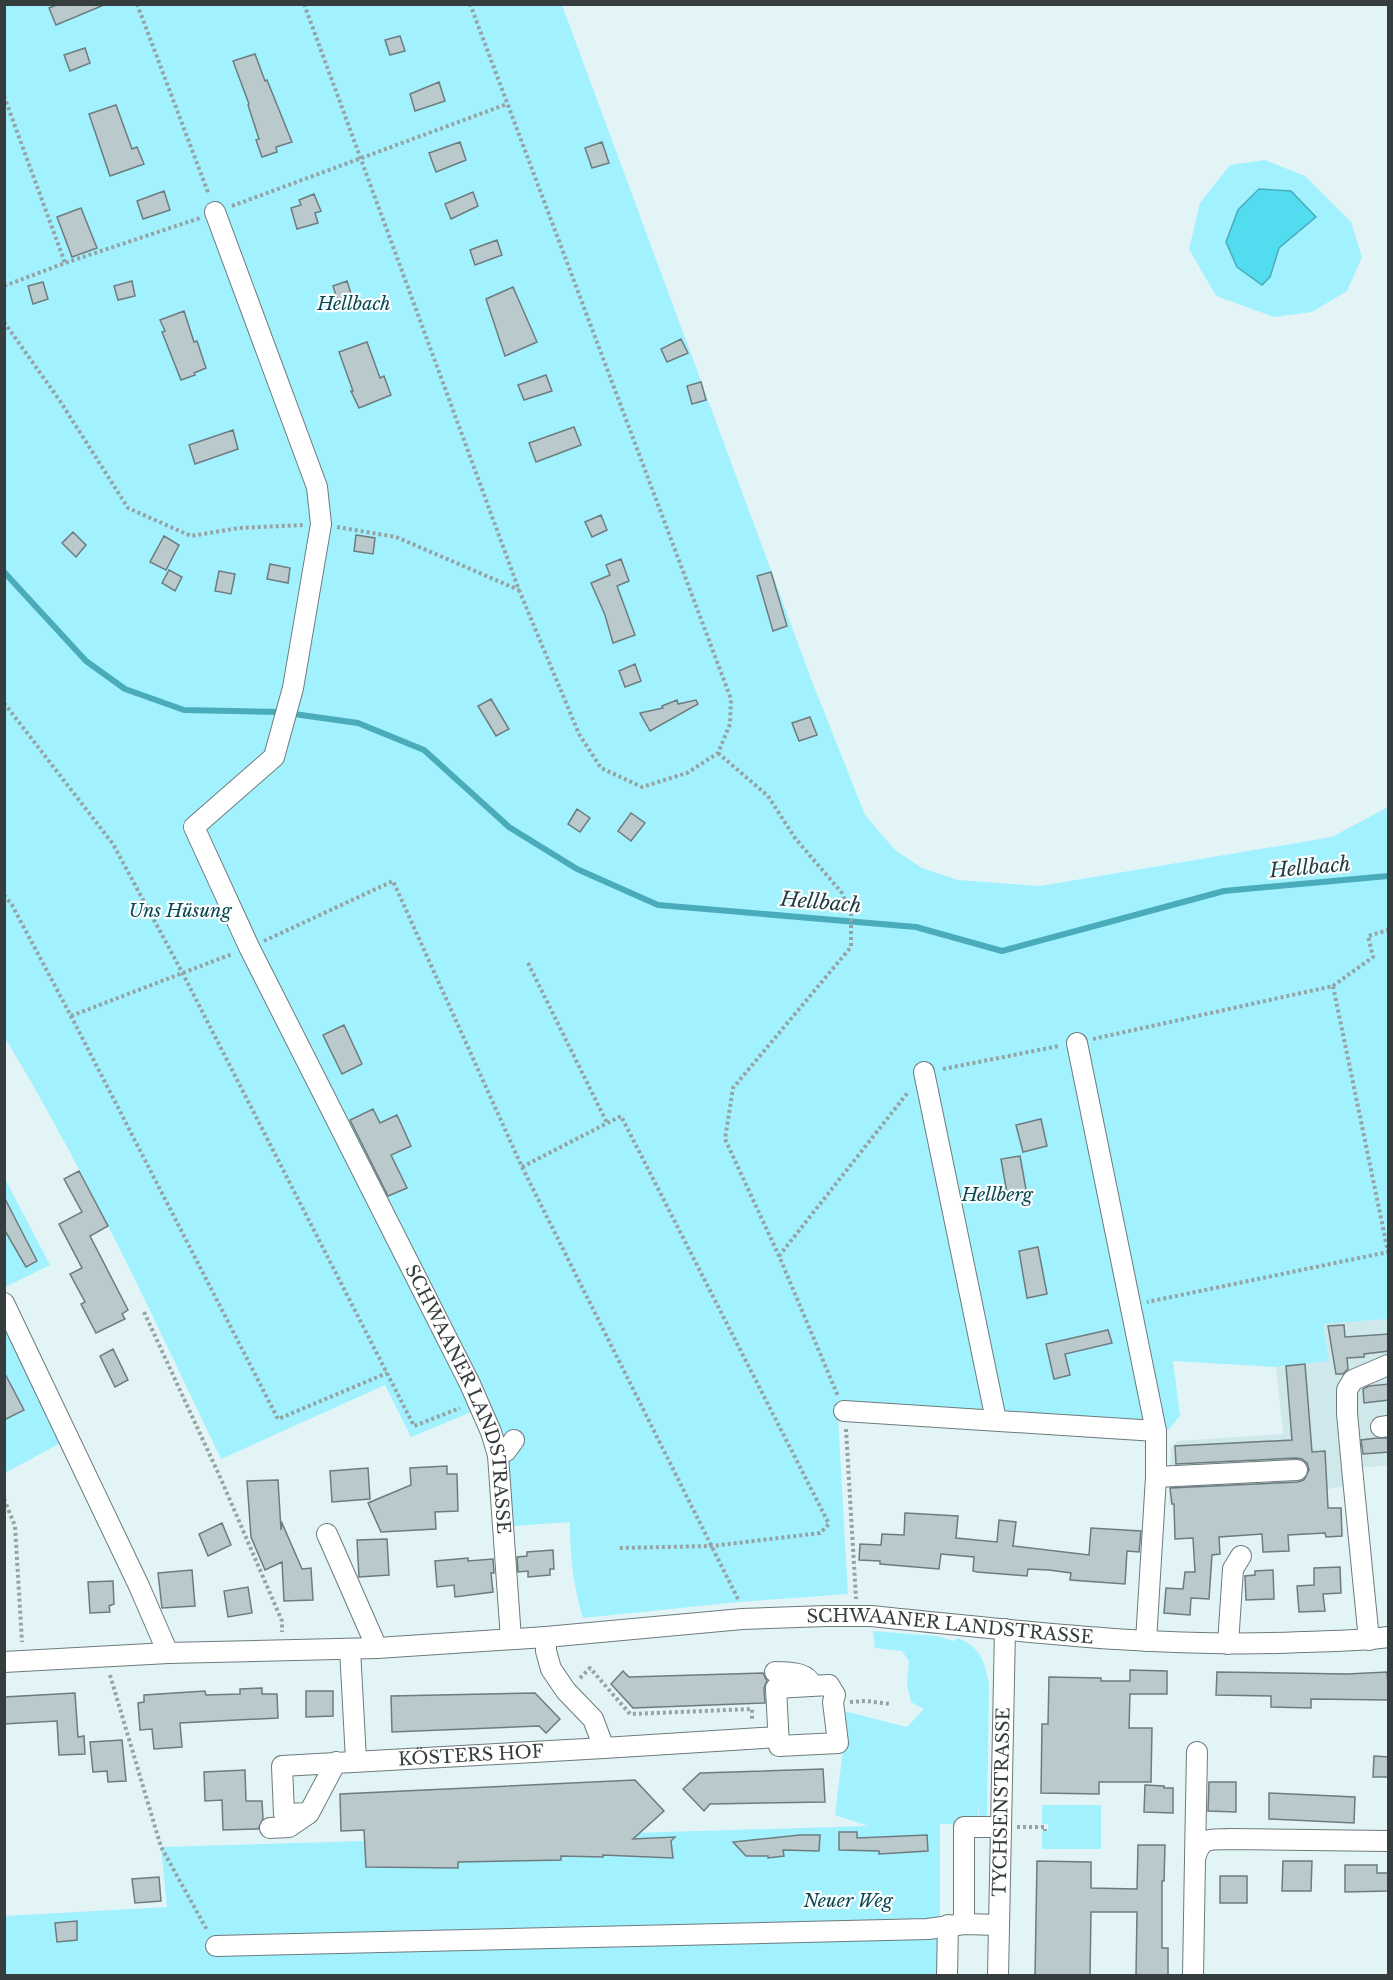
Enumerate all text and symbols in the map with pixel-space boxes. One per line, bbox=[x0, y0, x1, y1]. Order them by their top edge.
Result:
park label: Hellbach bbox=[316, 293, 391, 315]
water label: Hellbach bbox=[1267, 851, 1352, 883]
water label: Hellbach bbox=[778, 886, 863, 918]
park label: Uns Hüsung bbox=[129, 900, 232, 922]
park label: Hellberg bbox=[960, 1184, 1034, 1206]
street label: SCHWAANER LANDSTRASSE bbox=[400, 1261, 515, 1535]
street label: SCHWAANER LANDSTRASSE bbox=[806, 1605, 1094, 1648]
street label: TYCHSENSTRASSE bbox=[989, 1707, 1014, 1897]
street label: KÖSTERS HOF bbox=[398, 1740, 544, 1770]
park label: Neuer Weg bbox=[802, 1890, 894, 1912]

